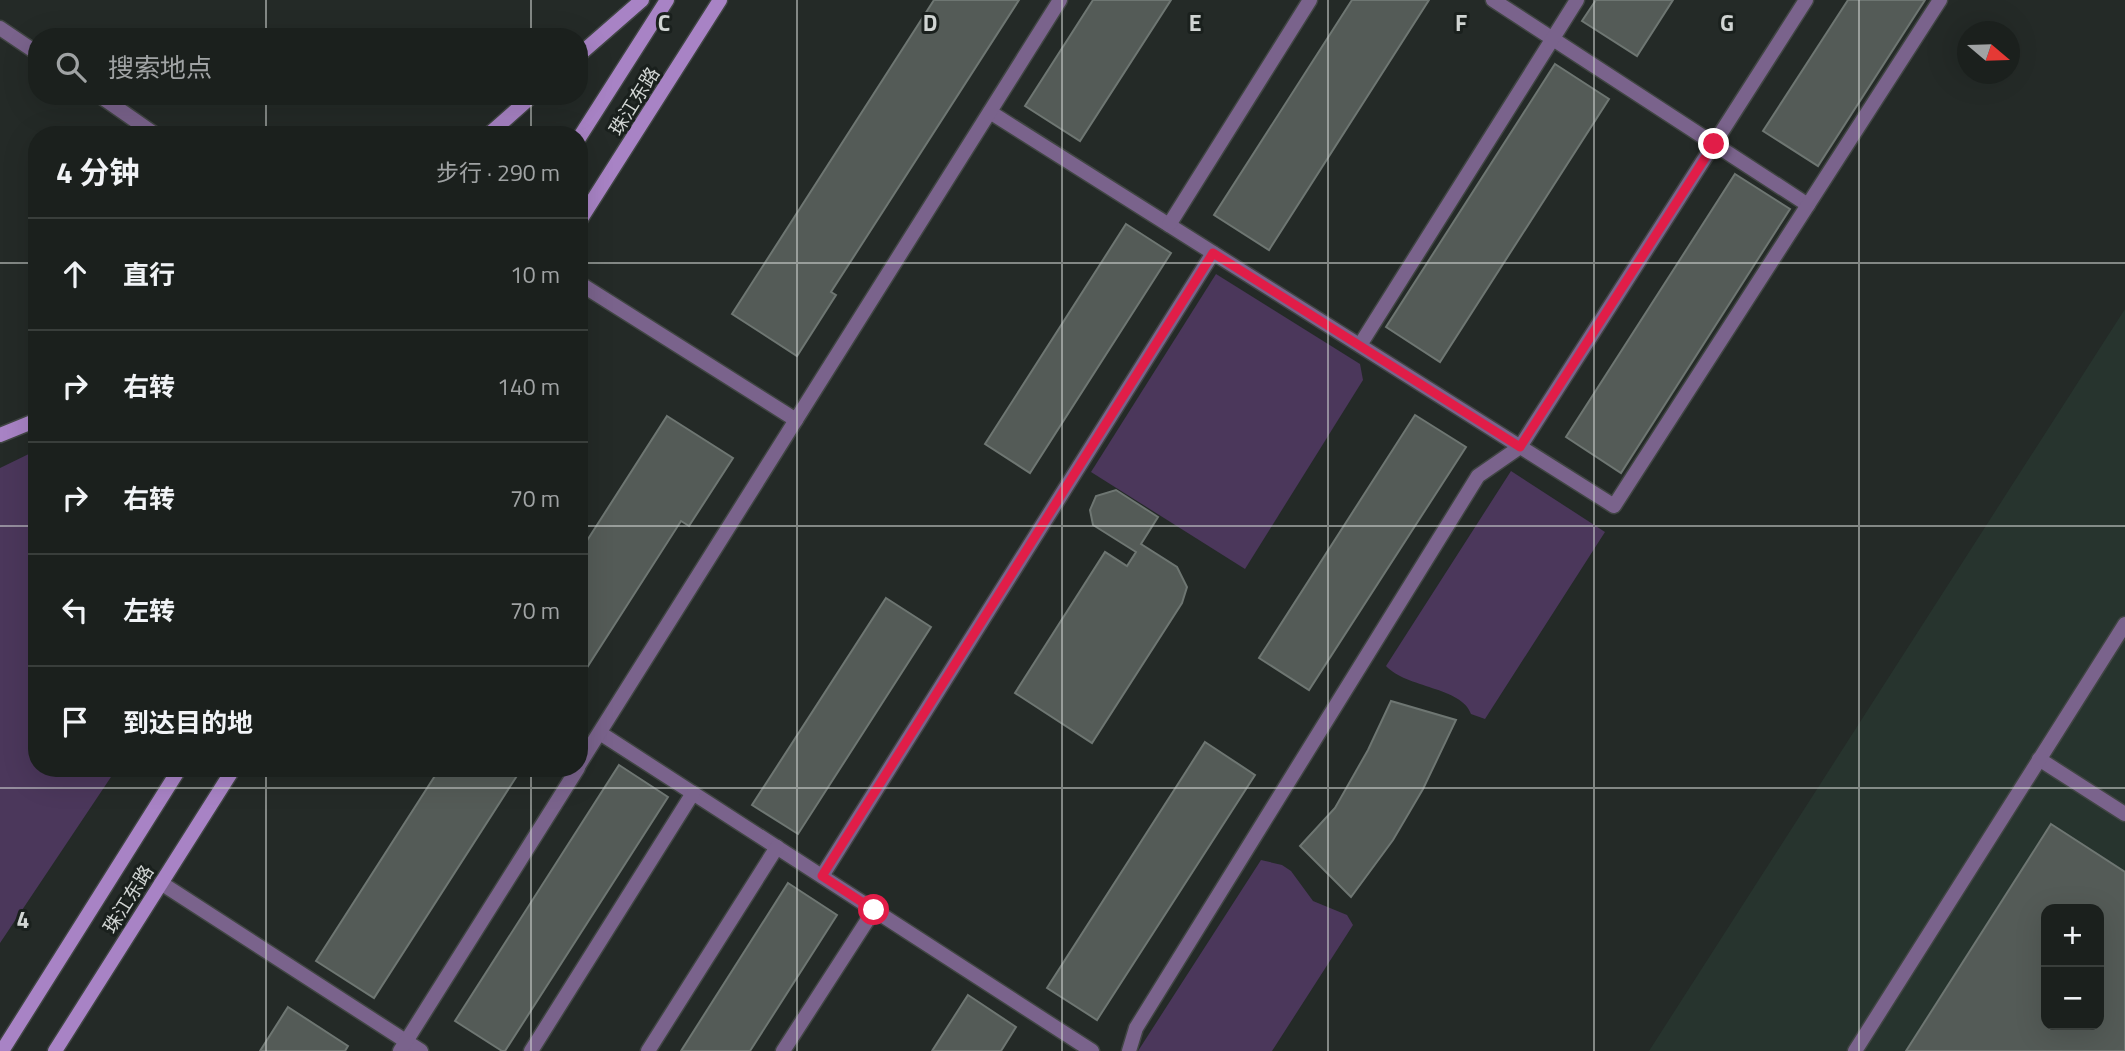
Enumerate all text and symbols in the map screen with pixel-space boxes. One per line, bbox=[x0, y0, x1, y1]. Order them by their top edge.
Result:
text: C bbox=[658, 5, 670, 40]
text: D bbox=[923, 5, 937, 40]
text: E bbox=[1189, 5, 1201, 40]
text: F bbox=[1455, 5, 1467, 40]
text: G bbox=[1720, 5, 1734, 40]
north arrow bbox=[1957, 21, 2020, 84]
search box bbox=[28, 28, 588, 105]
icon: search bbox=[52, 48, 90, 86]
text: 搜索地点 bbox=[108, 48, 212, 87]
street label: 珠江东路 bbox=[601, 61, 666, 141]
route end bbox=[1698, 128, 1729, 159]
text: 4 分钟 bbox=[56, 149, 139, 195]
text: 步行 · 290 m bbox=[436, 155, 560, 190]
icon: ahead bbox=[56, 255, 94, 293]
text: 直行 bbox=[123, 255, 175, 294]
text: 10 m bbox=[510, 257, 560, 292]
icon: right bbox=[56, 367, 94, 405]
text: 右转 bbox=[123, 367, 175, 406]
text: 140 m bbox=[497, 369, 560, 404]
icon: right bbox=[56, 479, 94, 517]
text: 右转 bbox=[123, 479, 175, 518]
text: 70 m bbox=[510, 481, 560, 516]
icon: left bbox=[56, 591, 94, 629]
text: 左转 bbox=[123, 591, 175, 630]
text: 70 m bbox=[510, 593, 560, 628]
icon: arrive bbox=[56, 703, 94, 741]
text: 到达目的地 bbox=[123, 703, 253, 742]
street label: 珠江东路 bbox=[95, 859, 160, 939]
route start bbox=[858, 894, 889, 925]
text: 4 bbox=[17, 902, 29, 937]
map controls bbox=[2041, 904, 2104, 1030]
button: + bbox=[2041, 904, 2104, 967]
button: − bbox=[2041, 967, 2104, 1030]

